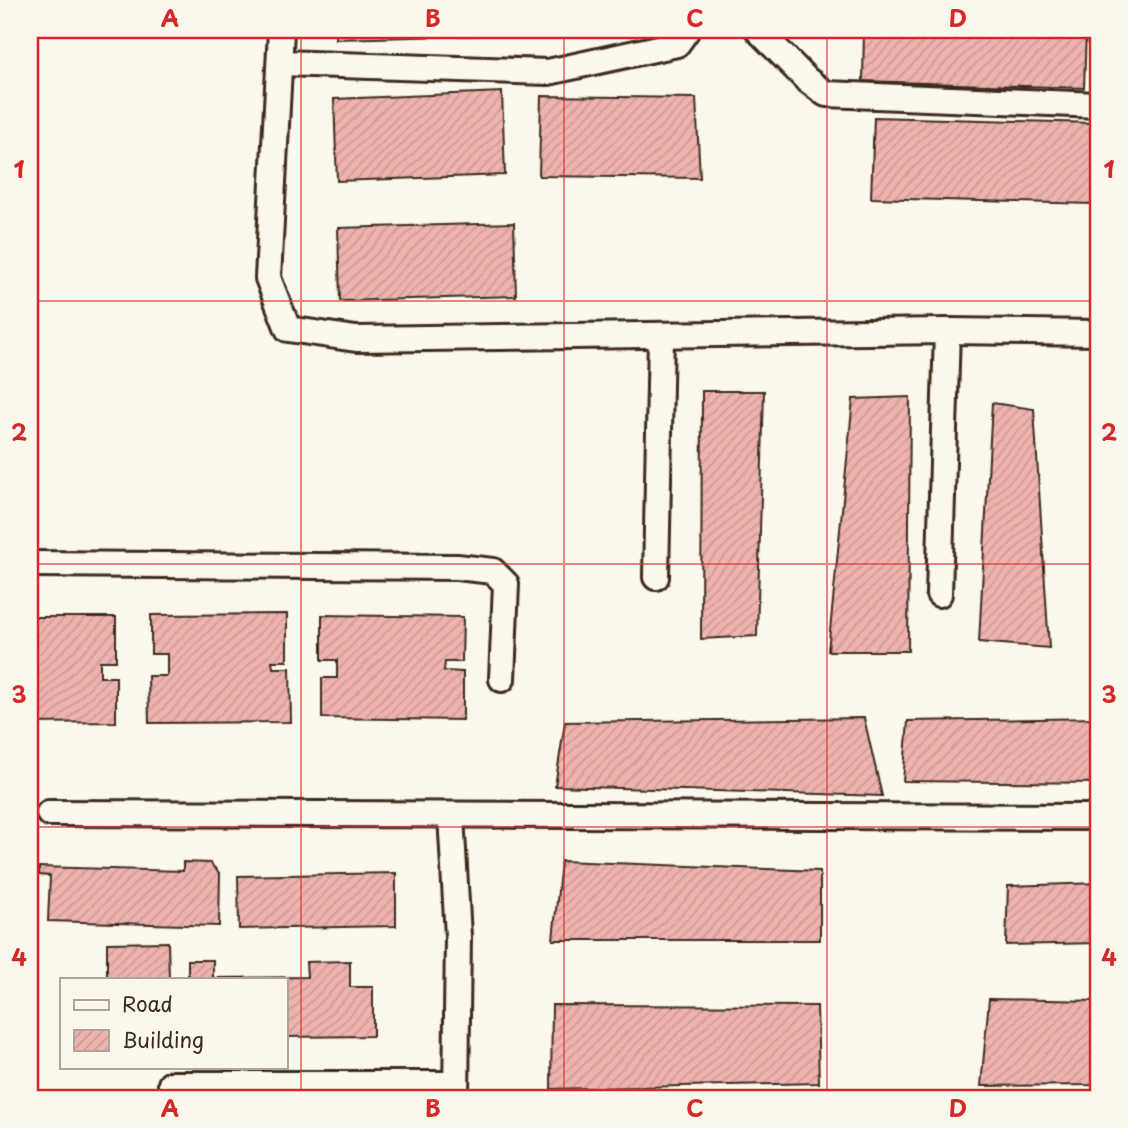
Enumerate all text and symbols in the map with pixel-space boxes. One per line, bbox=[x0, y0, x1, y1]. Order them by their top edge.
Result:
text: A bbox=[161, 0, 179, 35]
text: B bbox=[425, 0, 441, 35]
text: C bbox=[686, 0, 704, 35]
text: D bbox=[949, 0, 967, 35]
text: 1 bbox=[14, 151, 25, 186]
text: 1 bbox=[1104, 151, 1115, 186]
text: 2 bbox=[11, 414, 27, 449]
text: 2 bbox=[1101, 414, 1117, 449]
text: 3 bbox=[11, 676, 27, 711]
text: 3 bbox=[1101, 676, 1117, 711]
text: 4 bbox=[11, 939, 27, 974]
text: 4 bbox=[1101, 939, 1117, 974]
legend bbox=[60, 978, 287, 1068]
text: Road bbox=[122, 987, 173, 1019]
text: Building bbox=[122, 1023, 204, 1055]
text: A bbox=[161, 1090, 179, 1125]
text: B bbox=[425, 1090, 441, 1125]
text: C bbox=[686, 1090, 704, 1125]
text: D bbox=[949, 1090, 967, 1125]

